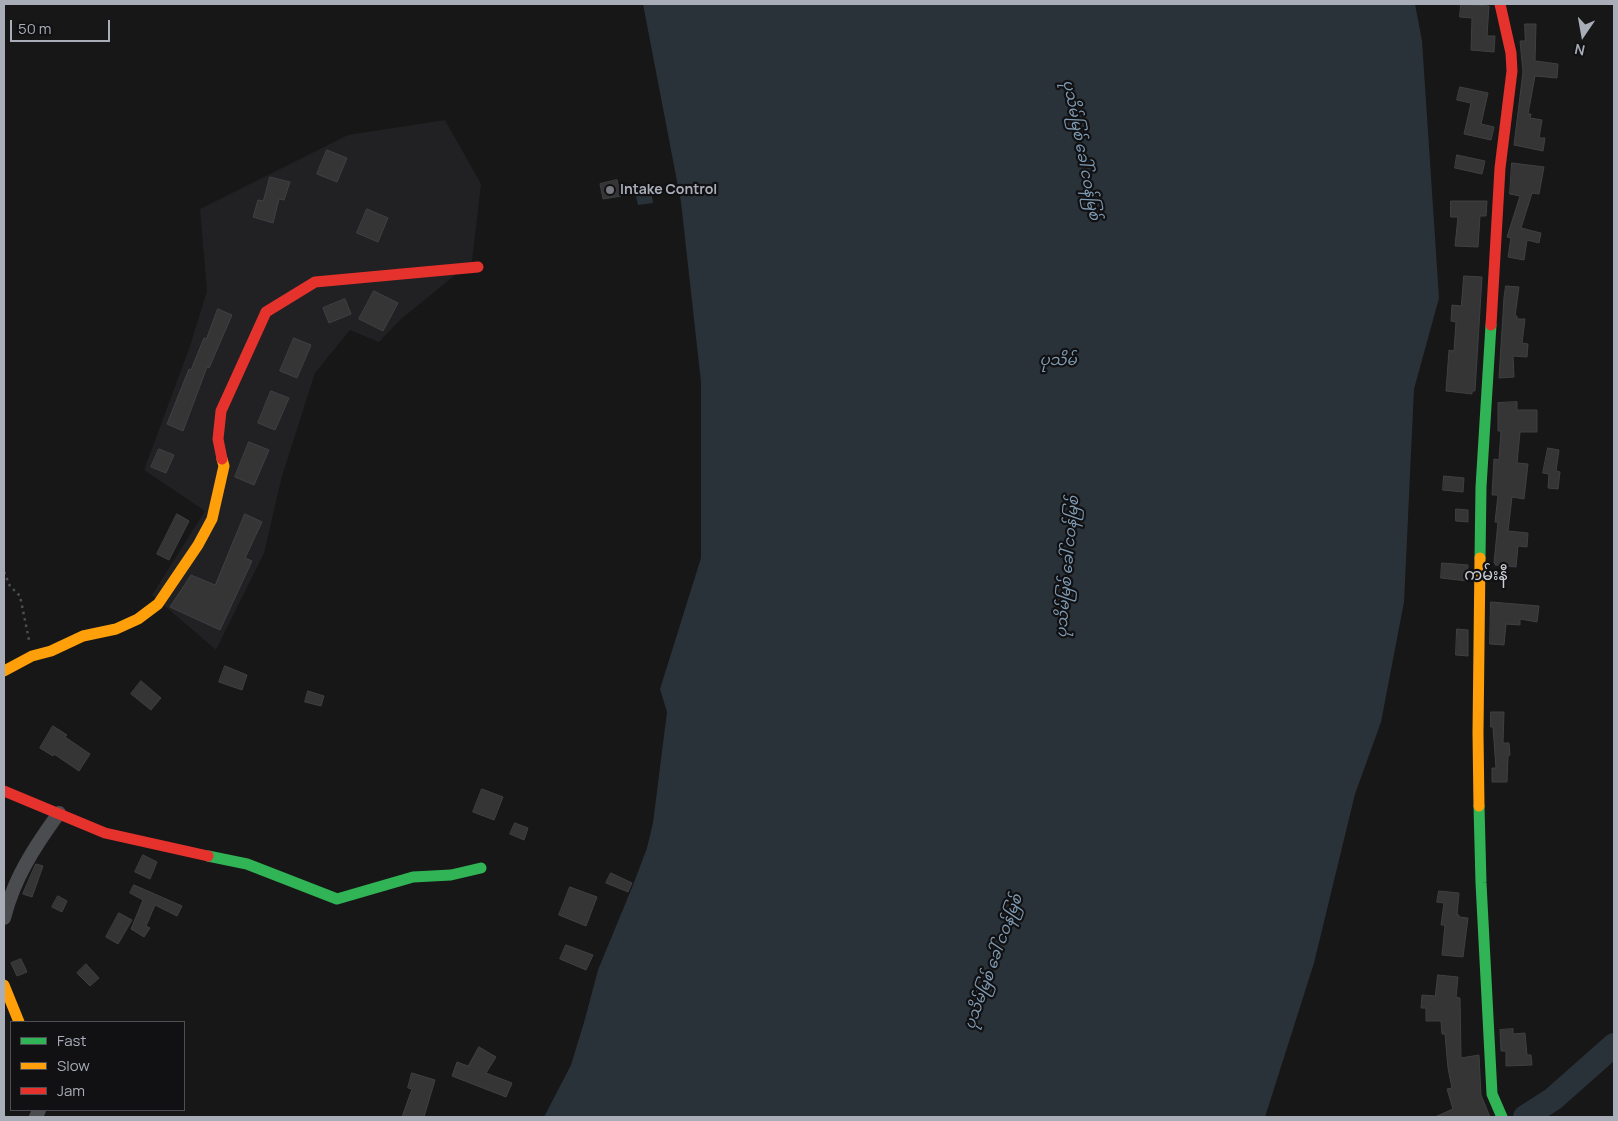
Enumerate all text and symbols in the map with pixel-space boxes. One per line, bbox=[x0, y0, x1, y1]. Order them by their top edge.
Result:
scale bar bbox=[12, 10, 112, 42]
north arrow bbox=[1558, 10, 1608, 60]
text: 50 m bbox=[18, 18, 52, 39]
text: N bbox=[1573, 40, 1587, 60]
water label: ပုသိမ်မြစ် ခေါ် ငဝန်မြစ် bbox=[1059, 78, 1103, 222]
place label: Intake Control bbox=[620, 182, 717, 198]
marker: Intake Control bbox=[604, 184, 616, 196]
water label: ပုသိမ် bbox=[1039, 352, 1077, 370]
water label: ပုသိမ်မြစ် ခေါ် ငဝန်မြစ် bbox=[1053, 495, 1083, 639]
district label: ကမ်းနီ bbox=[1464, 566, 1508, 586]
water label: ပုသိမ်မြစ် ခေါ် ငဝန်မြစ် bbox=[961, 892, 1027, 1032]
legend bbox=[10, 1021, 185, 1111]
text: Fast bbox=[57, 1030, 86, 1051]
text: Slow bbox=[57, 1055, 90, 1076]
text: Jam bbox=[57, 1080, 85, 1101]

